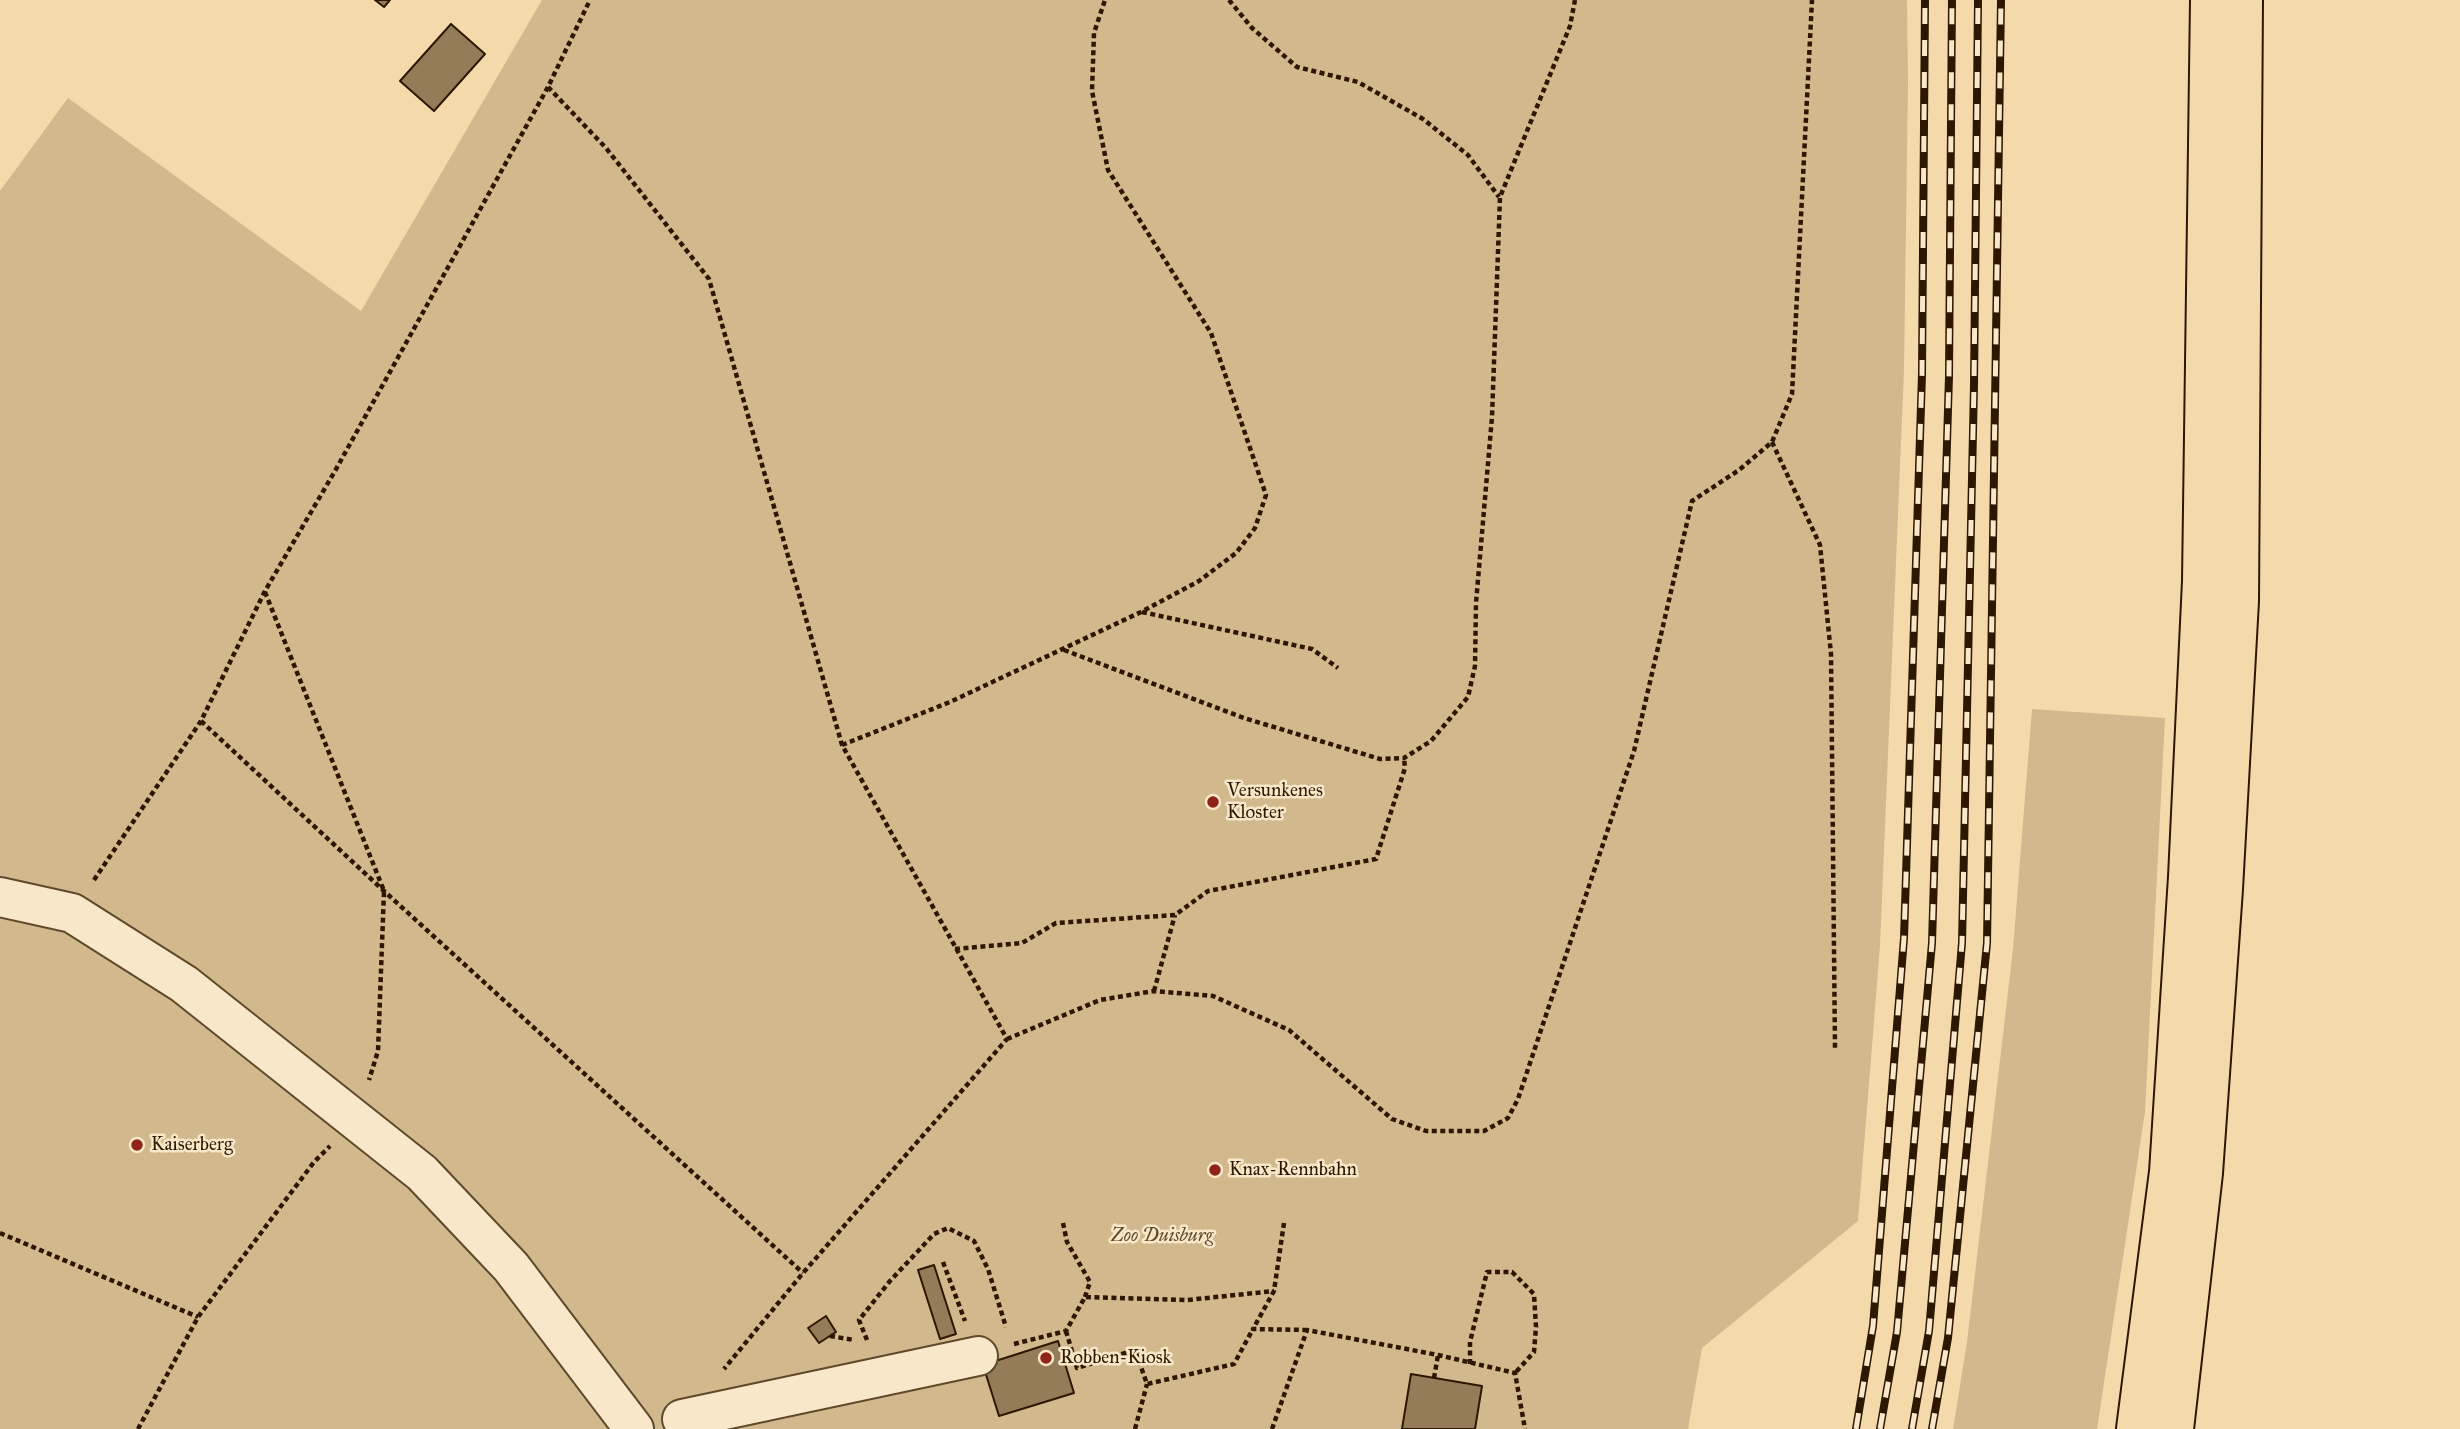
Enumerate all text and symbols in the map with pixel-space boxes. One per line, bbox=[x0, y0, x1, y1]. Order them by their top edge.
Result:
place label: Versunkenes Kloster bbox=[1227, 780, 1323, 824]
marker: Versunkenes Kloster bbox=[1205, 794, 1221, 810]
place label: Kaiserberg bbox=[151, 1134, 233, 1156]
marker: Kaiserberg bbox=[129, 1137, 145, 1153]
place label: Knax-Rennbahn bbox=[1229, 1159, 1357, 1181]
marker: Knax-Rennbahn bbox=[1207, 1162, 1223, 1178]
park label: Zoo Duisburg bbox=[1111, 1225, 1213, 1247]
place label: Robben-Kiosk bbox=[1060, 1347, 1171, 1369]
marker: Robben-Kiosk bbox=[1038, 1350, 1054, 1366]

